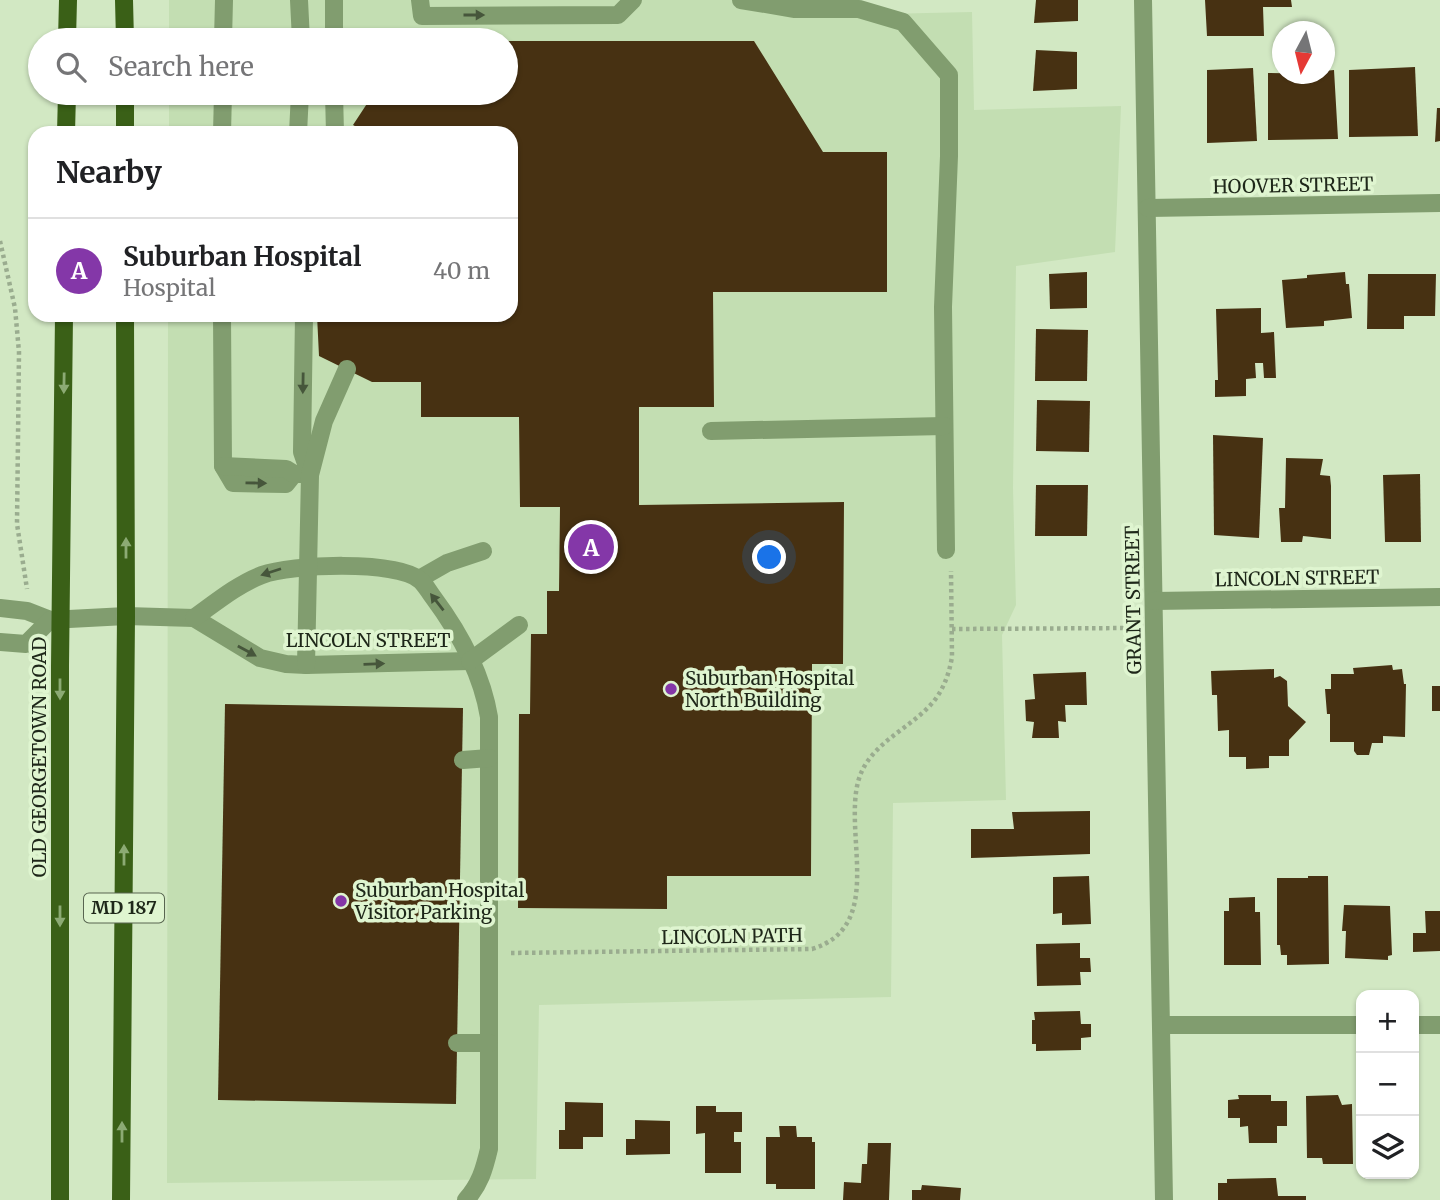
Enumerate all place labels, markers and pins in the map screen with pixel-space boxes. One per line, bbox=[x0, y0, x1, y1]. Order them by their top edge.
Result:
pin: A bbox=[568, 521, 614, 573]
place label: Suburban Hospital North Building bbox=[685, 666, 855, 712]
marker: Suburban Hospital North Building bbox=[663, 681, 679, 697]
place label: Suburban Hospital Visitor Parking bbox=[354, 878, 525, 924]
marker: Suburban Hospital Visitor Parking bbox=[333, 893, 349, 909]

